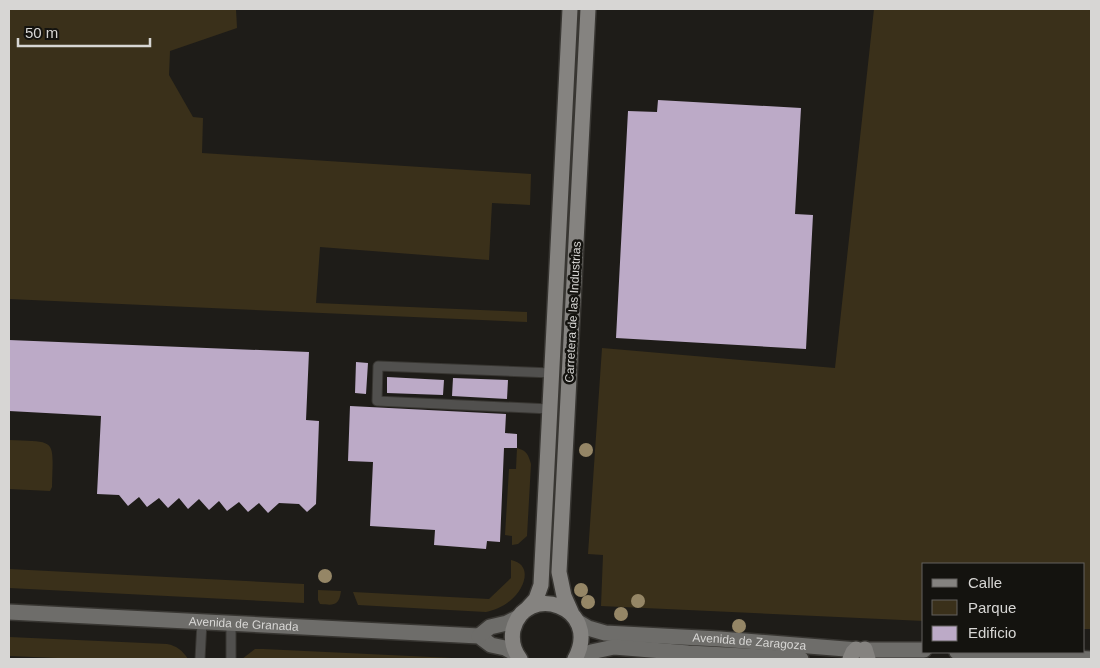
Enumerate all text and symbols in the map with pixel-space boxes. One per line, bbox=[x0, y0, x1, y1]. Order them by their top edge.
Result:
scale bar bbox=[18, 15, 150, 47]
text: 50 m bbox=[25, 24, 58, 41]
street label: Carretera de las Industrias bbox=[562, 241, 584, 383]
legend bbox=[922, 563, 1085, 653]
text: Calle bbox=[968, 574, 1002, 591]
text: Parque bbox=[968, 599, 1016, 616]
street label: Avenida de Granada bbox=[188, 614, 299, 634]
text: Edificio bbox=[968, 624, 1016, 641]
street label: Avenida de Zaragoza bbox=[692, 631, 807, 653]

